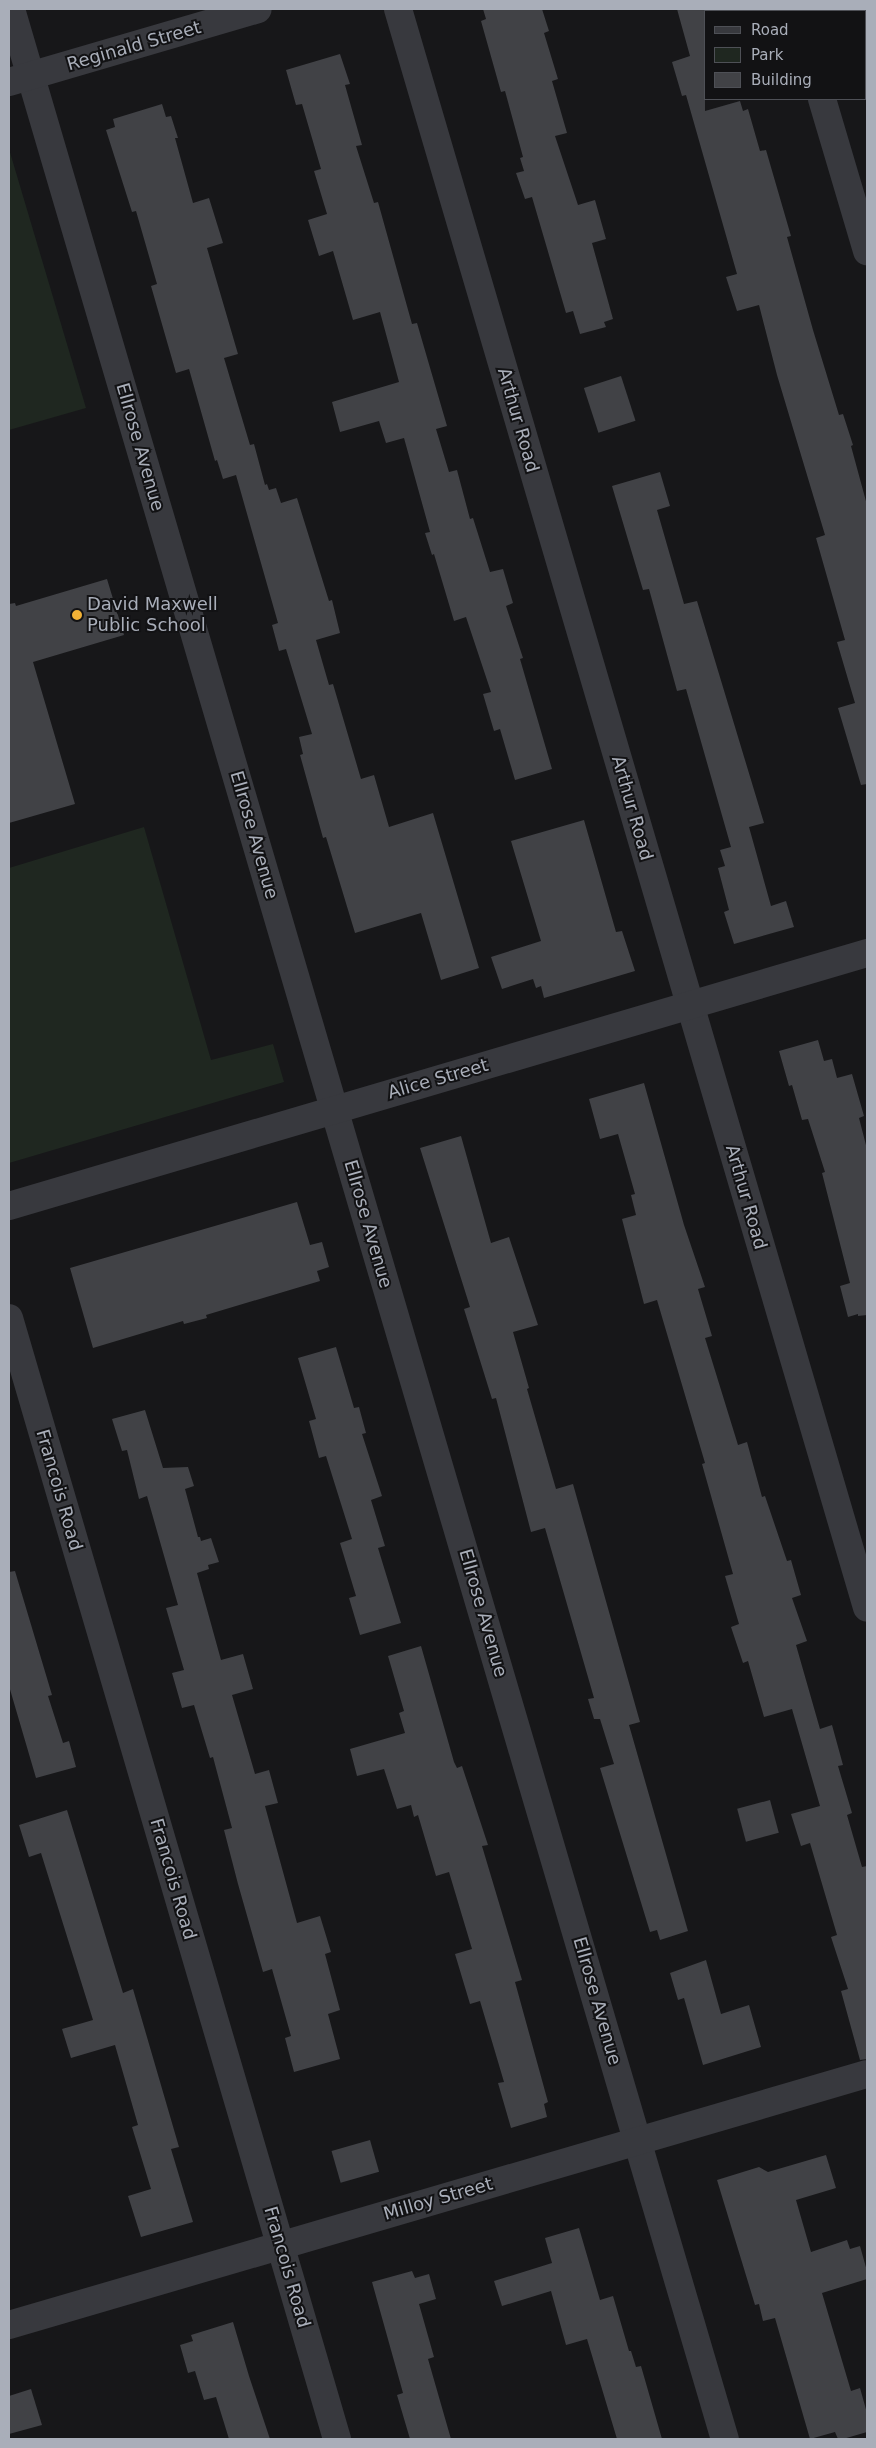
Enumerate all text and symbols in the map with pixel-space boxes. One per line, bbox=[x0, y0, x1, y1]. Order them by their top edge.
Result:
legend bbox=[704, 10, 866, 100]
street label: Reginald Street bbox=[64, 17, 204, 75]
text: Road bbox=[751, 21, 789, 39]
text: Park bbox=[751, 46, 783, 64]
text: Building bbox=[751, 71, 812, 89]
street label: Arthur Road bbox=[493, 365, 543, 475]
street label: Ellrose Avenue bbox=[111, 380, 169, 514]
place label: David Maxwell Public School bbox=[87, 594, 218, 636]
marker: David Maxwell Public School bbox=[71, 609, 83, 621]
street label: Arthur Road bbox=[607, 753, 657, 863]
street label: Ellrose Avenue bbox=[225, 768, 283, 902]
street label: Alice Street bbox=[385, 1054, 491, 1104]
street label: Arthur Road bbox=[721, 1142, 771, 1252]
street label: Ellrose Avenue bbox=[339, 1157, 397, 1291]
street label: Francois Road bbox=[31, 1427, 87, 1553]
street label: Ellrose Avenue bbox=[454, 1546, 512, 1680]
street label: Francois Road bbox=[145, 1816, 201, 1942]
street label: Ellrose Avenue bbox=[568, 1934, 626, 2068]
street label: Milloy Street bbox=[381, 2173, 495, 2225]
street label: Francois Road bbox=[259, 2204, 315, 2330]

